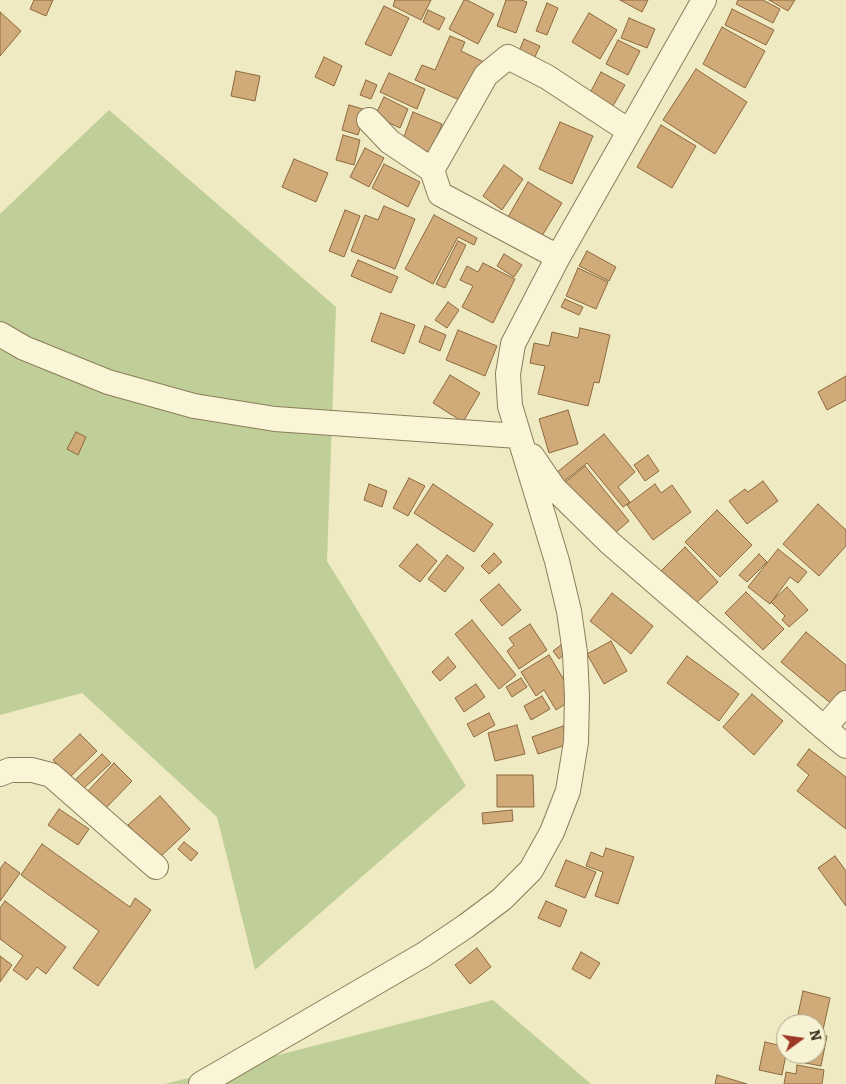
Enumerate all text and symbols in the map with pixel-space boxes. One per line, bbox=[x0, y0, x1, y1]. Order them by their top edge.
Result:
north arrow bbox=[776, 1014, 826, 1064]
text: N bbox=[806, 1028, 825, 1043]

